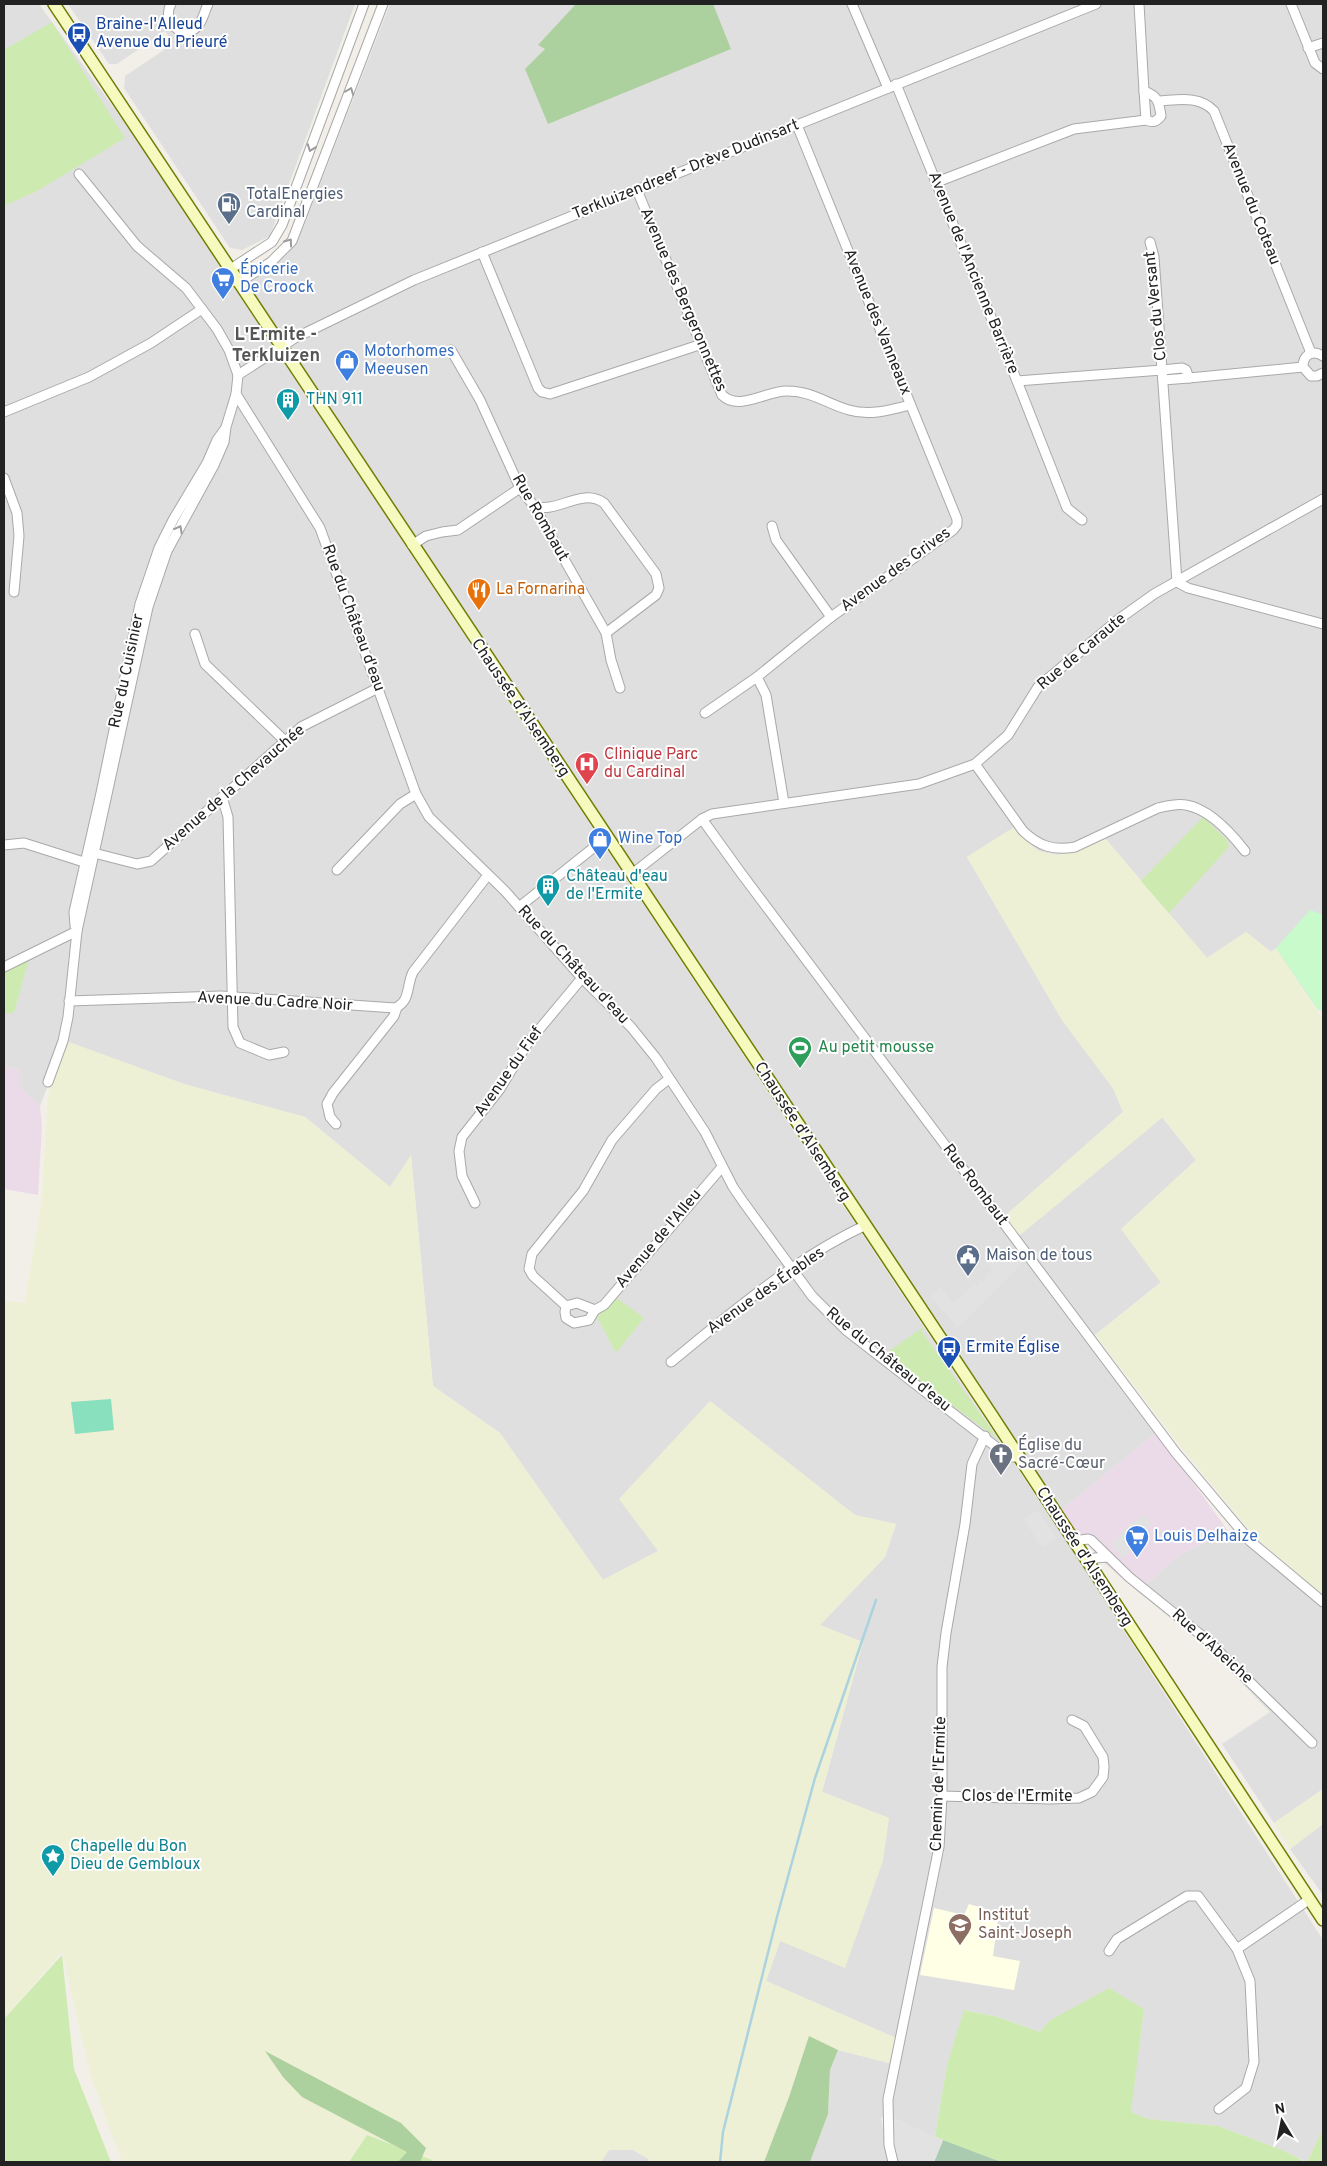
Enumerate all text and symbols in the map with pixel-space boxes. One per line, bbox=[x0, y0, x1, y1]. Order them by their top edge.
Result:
place label: Braine-l'Alleud Avenue du Prieuré bbox=[96, 15, 227, 53]
bus stop icon: Braine-l'Alleud Avenue du Prieuré bbox=[66, 21, 92, 55]
one-way arrow bbox=[344, 88, 354, 96]
street label: Terkluizendreef - Drève Dudinsart bbox=[570, 115, 802, 225]
street label: Avenue du Coteau bbox=[1217, 140, 1285, 268]
one-way arrow bbox=[306, 143, 317, 152]
street label: Avenue de l'Ancienne Barrière bbox=[923, 169, 1023, 377]
place label: TotalEnergies Cardinal bbox=[246, 185, 344, 223]
fuel station icon: TotalEnergies Cardinal bbox=[216, 191, 242, 225]
street label: Avenue des Bergeronnettes bbox=[635, 205, 731, 395]
one-way arrow bbox=[283, 238, 292, 248]
street label: Avenue des Vanneaux bbox=[839, 246, 915, 398]
street label: Clos du Versant bbox=[1140, 250, 1172, 362]
place label: Épicerie De Croock bbox=[240, 258, 314, 298]
supermarket icon: Épicerie De Croock bbox=[210, 266, 236, 300]
district label: L'Ermite - Terkluizen bbox=[232, 324, 320, 368]
place label: Motorhomes Meeusen bbox=[364, 342, 454, 380]
shop icon: Motorhomes Meeusen bbox=[334, 348, 360, 382]
building icon: THN 911 bbox=[275, 387, 301, 421]
place label: THN 911 bbox=[306, 390, 363, 410]
street label: Rue Rombaut bbox=[507, 471, 573, 565]
street label: Avenue des Grives bbox=[837, 523, 955, 617]
one-way arrow bbox=[173, 525, 183, 534]
street label: Rue du Château d'eau bbox=[317, 542, 389, 694]
restaurant icon: La Fornarina bbox=[466, 577, 492, 611]
place label: La Fornarina bbox=[496, 580, 585, 600]
street label: Rue de Caraute bbox=[1033, 609, 1131, 695]
street label: Rue du Cuisinier bbox=[105, 612, 149, 730]
street label: Chaussée d'Alsemberg bbox=[466, 635, 574, 781]
street label: Avenue de la Chevauchée bbox=[159, 721, 309, 855]
place label: Clinique Parc du Cardinal bbox=[604, 745, 698, 783]
hospital icon: Clinique Parc du Cardinal bbox=[574, 751, 600, 785]
shop icon: Wine Top bbox=[587, 826, 613, 860]
place label: Wine Top bbox=[618, 829, 682, 849]
place label: Château d'eau de l'Ermite bbox=[566, 867, 668, 905]
building icon: Château d'eau de l'Ermite bbox=[535, 873, 561, 907]
street label: Rue du Château d'eau bbox=[513, 901, 633, 1029]
street label: Avenue du Cadre Noir bbox=[197, 988, 353, 1016]
street label: Avenue du Fief bbox=[470, 1022, 548, 1121]
sports icon: Au petit mousse bbox=[787, 1035, 813, 1069]
place label: Au petit mousse bbox=[818, 1038, 934, 1058]
street label: Chaussée d'Alsemberg bbox=[749, 1058, 855, 1206]
street label: Rue Rombaut bbox=[938, 1140, 1012, 1230]
street label: Avenue de l'Alleu bbox=[612, 1185, 706, 1293]
street label: Avenue des Érables bbox=[702, 1241, 829, 1339]
public building icon: Maison de tous bbox=[955, 1243, 981, 1277]
place label: Maison de tous bbox=[986, 1246, 1093, 1266]
street label: Rue du Château d'eau bbox=[821, 1303, 955, 1417]
bus stop icon: Ermite Église bbox=[936, 1335, 962, 1369]
place label: Ermite Église bbox=[966, 1336, 1060, 1358]
place label: Église du Sacré-Cœur bbox=[1018, 1434, 1105, 1474]
church icon: Église du Sacré-Cœur bbox=[988, 1442, 1014, 1476]
street label: Chaussée d'Alsemberg bbox=[1031, 1483, 1137, 1631]
supermarket icon: Louis Delhaize bbox=[1124, 1524, 1150, 1558]
place label: Louis Delhaize bbox=[1154, 1527, 1258, 1547]
street label: Rue d'Abeiche bbox=[1167, 1605, 1257, 1689]
street label: Chemin de l'Ermite bbox=[927, 1716, 951, 1852]
street label: Clos de l'Ermite bbox=[961, 1787, 1073, 1807]
place label: Chapelle du Bon Dieu de Gembloux bbox=[70, 1837, 201, 1875]
place icon: Chapelle du Bon Dieu de Gembloux bbox=[40, 1843, 66, 1877]
place label: Institut Saint-Joseph bbox=[978, 1906, 1072, 1944]
school or university icon: Institut Saint-Joseph bbox=[947, 1912, 973, 1946]
north arrow bbox=[1257, 2096, 1307, 2146]
text: N bbox=[1274, 2100, 1286, 2119]

